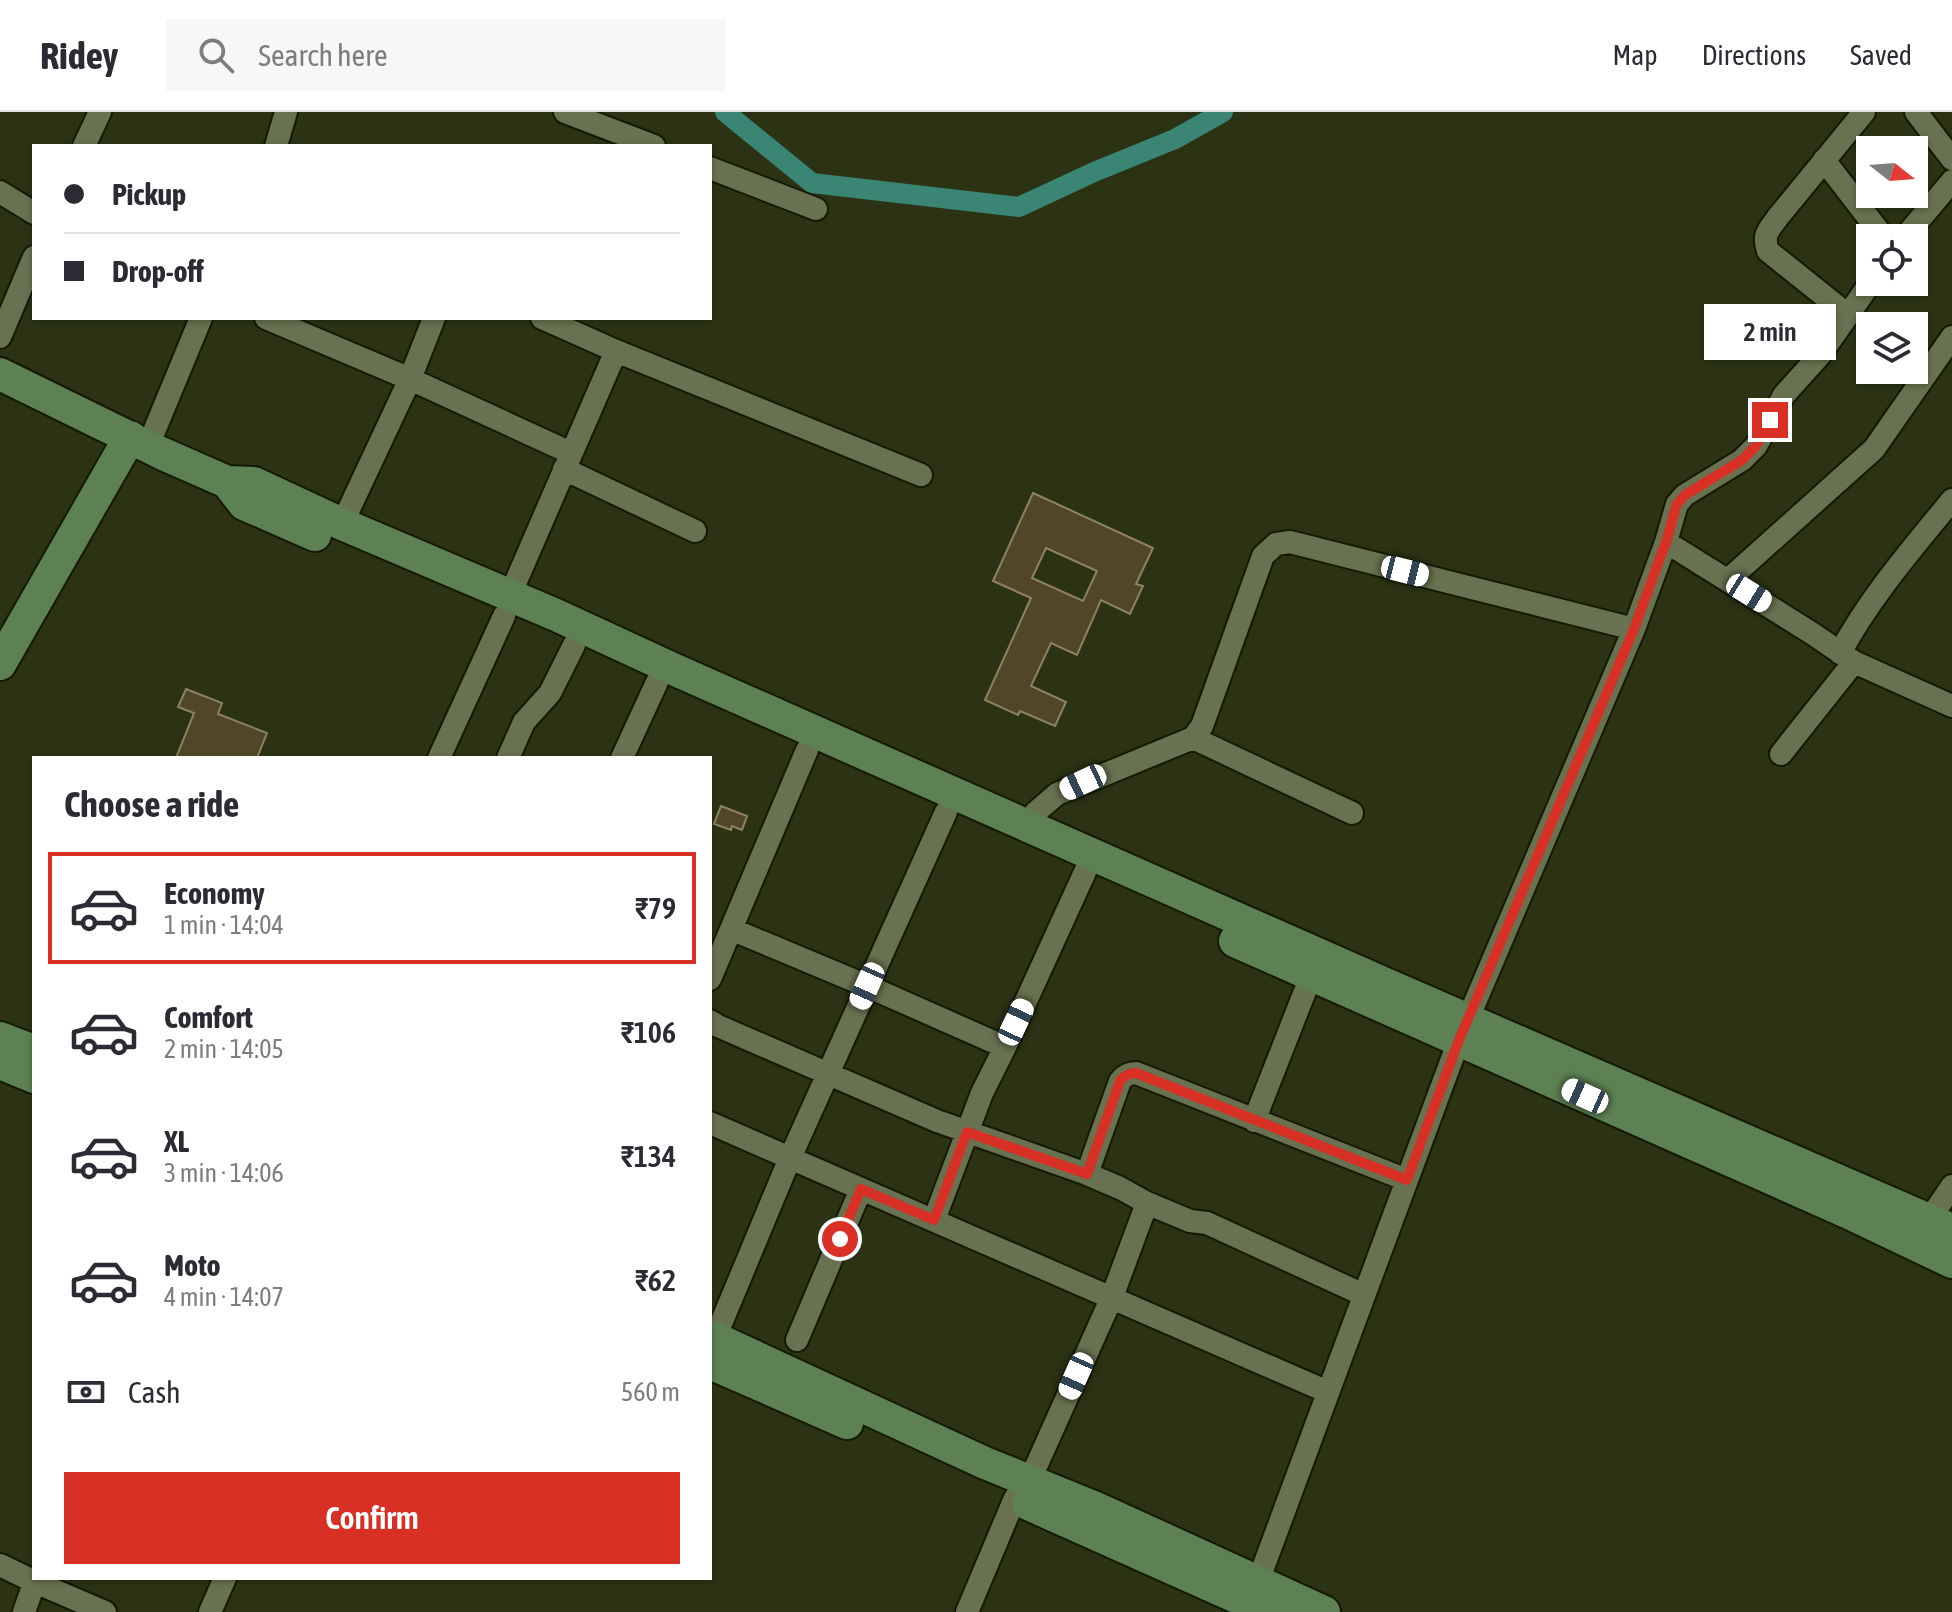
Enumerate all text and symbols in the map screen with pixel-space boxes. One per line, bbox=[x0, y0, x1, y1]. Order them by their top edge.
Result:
search box bbox=[166, 19, 726, 91]
icon: search bbox=[194, 33, 238, 77]
text: Ridey bbox=[40, 34, 118, 77]
text: Search here bbox=[258, 38, 388, 72]
text: Map bbox=[1613, 39, 1658, 71]
text: Directions bbox=[1702, 39, 1806, 71]
text: Saved bbox=[1850, 39, 1912, 71]
north arrow bbox=[1856, 136, 1928, 208]
map controls bbox=[1856, 136, 1928, 384]
text: Pickup bbox=[112, 177, 186, 211]
button: locate bbox=[1856, 224, 1928, 296]
text: Drop-off bbox=[112, 254, 204, 288]
callout: 2 min bbox=[1704, 304, 1836, 360]
button: layers bbox=[1856, 312, 1928, 384]
text: 2 min bbox=[1743, 317, 1797, 347]
route end bbox=[1752, 402, 1788, 438]
car bbox=[1379, 554, 1431, 588]
car bbox=[1722, 570, 1776, 616]
car bbox=[1056, 761, 1110, 803]
text: Choose a ride bbox=[64, 783, 239, 825]
icon: car bbox=[68, 872, 140, 944]
text: Economy bbox=[164, 876, 265, 910]
text: ₹79 bbox=[635, 891, 676, 925]
text: 1 min · 14:04 bbox=[164, 910, 284, 940]
car bbox=[846, 959, 888, 1013]
car bbox=[995, 995, 1037, 1049]
icon: car bbox=[68, 996, 140, 1068]
text: Comfort bbox=[164, 1000, 253, 1034]
text: ₹106 bbox=[621, 1015, 676, 1049]
text: 2 min · 14:05 bbox=[164, 1034, 284, 1064]
car bbox=[1558, 1075, 1612, 1117]
icon: car bbox=[68, 1120, 140, 1192]
text: XL bbox=[164, 1124, 189, 1158]
text: ₹134 bbox=[621, 1139, 676, 1173]
text: 3 min · 14:06 bbox=[164, 1158, 284, 1188]
route start bbox=[822, 1221, 858, 1257]
icon: car bbox=[68, 1244, 140, 1316]
text: Moto bbox=[164, 1248, 221, 1282]
text: ₹62 bbox=[635, 1263, 676, 1297]
text: 4 min · 14:07 bbox=[164, 1282, 284, 1312]
car bbox=[1055, 1349, 1097, 1403]
icon: cash bbox=[64, 1370, 108, 1414]
text: Cash bbox=[128, 1375, 181, 1409]
text: 560 m bbox=[621, 1377, 680, 1407]
button: Confirm bbox=[64, 1472, 680, 1564]

